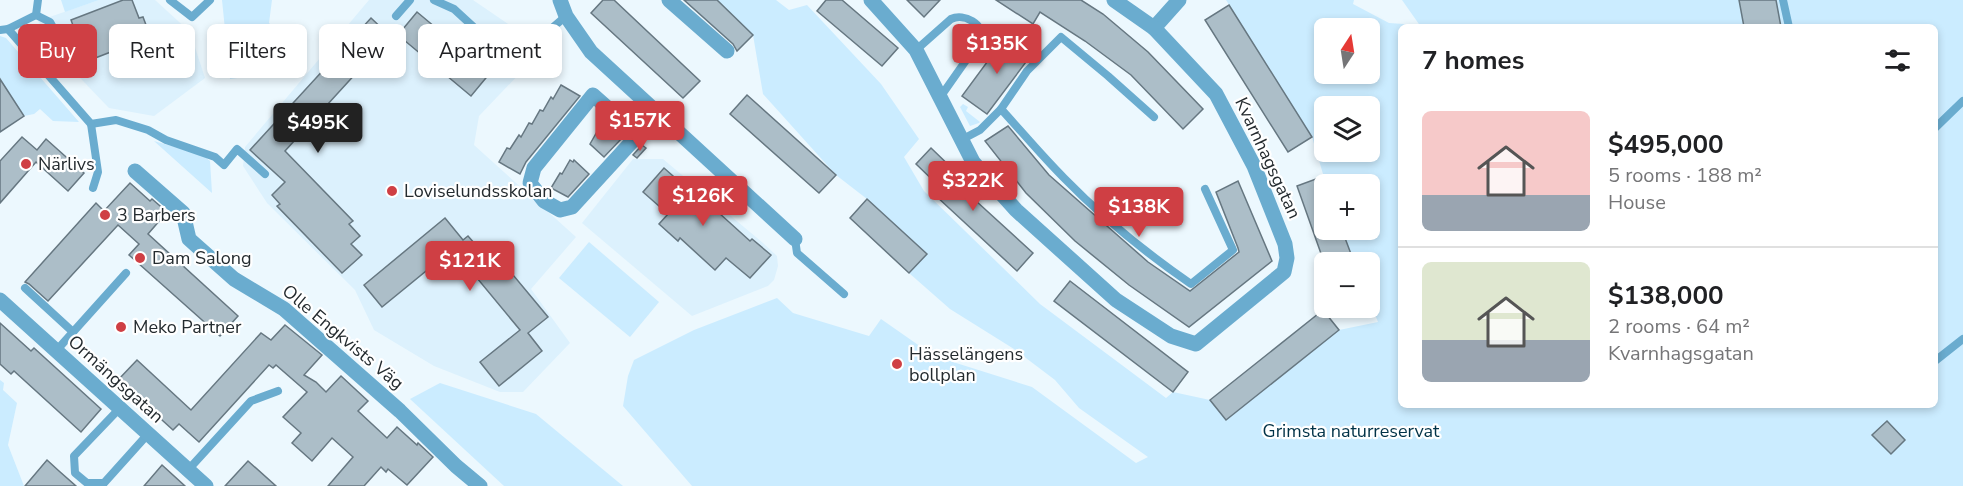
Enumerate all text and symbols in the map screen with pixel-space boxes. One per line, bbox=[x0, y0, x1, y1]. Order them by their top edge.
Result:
north arrow bbox=[1314, 18, 1380, 84]
map controls bbox=[1314, 18, 1380, 318]
chip: Buy bbox=[18, 24, 97, 78]
chip: Rent bbox=[109, 24, 195, 78]
chip: Filters bbox=[207, 24, 307, 78]
chip: New bbox=[319, 24, 406, 78]
chip: Apartment bbox=[418, 24, 562, 78]
pin: $135K bbox=[955, 24, 1039, 75]
text: $135K bbox=[966, 30, 1028, 57]
text: 7 homes bbox=[1422, 43, 1524, 78]
icon: filters bbox=[1881, 44, 1914, 77]
street label: Kvarnhagsgatan bbox=[1229, 93, 1307, 223]
button: layers bbox=[1314, 96, 1380, 162]
pin: $157K bbox=[598, 101, 682, 152]
pin: $495K bbox=[276, 103, 360, 154]
text: $157K bbox=[609, 107, 671, 134]
text: $495K bbox=[287, 109, 349, 136]
text: $495,000 bbox=[1608, 127, 1724, 162]
icon: home bbox=[1470, 135, 1542, 207]
place label: Närlivs bbox=[38, 152, 95, 176]
marker: Närlivs bbox=[19, 157, 33, 171]
pin: $322K bbox=[931, 161, 1015, 212]
text: 5 rooms · 188 m² bbox=[1608, 162, 1762, 189]
text: $322K bbox=[942, 167, 1004, 194]
button: + bbox=[1314, 174, 1380, 240]
pin: $126K bbox=[661, 176, 745, 227]
place label: Loviselundsskolan bbox=[404, 179, 553, 203]
text: $126K bbox=[672, 182, 734, 209]
marker: Loviselundsskolan bbox=[385, 184, 399, 198]
pin: $138K bbox=[1097, 187, 1181, 238]
text: House bbox=[1608, 189, 1666, 216]
text: $138K bbox=[1108, 193, 1170, 220]
place label: 3 Barbers bbox=[117, 203, 196, 227]
marker: 3 Barbers bbox=[98, 208, 112, 222]
pin: $121K bbox=[428, 241, 512, 292]
place label: Dam Salong bbox=[152, 246, 252, 270]
text: $121K bbox=[439, 247, 501, 274]
marker: Dam Salong bbox=[133, 251, 147, 265]
button: − bbox=[1314, 252, 1380, 318]
text: $138,000 bbox=[1608, 278, 1724, 313]
street label: Olle Engkvists Väg bbox=[277, 279, 409, 395]
icon: home bbox=[1470, 286, 1542, 358]
text: 2 rooms · 64 m² bbox=[1608, 313, 1750, 340]
place label: Meko Partner bbox=[133, 315, 242, 339]
marker: Meko Partner bbox=[114, 320, 128, 334]
street label: Ormängsgatan bbox=[63, 330, 169, 428]
text: Kvarnhagsgatan bbox=[1608, 340, 1754, 367]
place label: Hässelängens bollplan bbox=[909, 342, 1023, 387]
marker: Hässelängens bollplan bbox=[890, 357, 904, 371]
park label: Grimsta naturreservat bbox=[1263, 419, 1440, 443]

